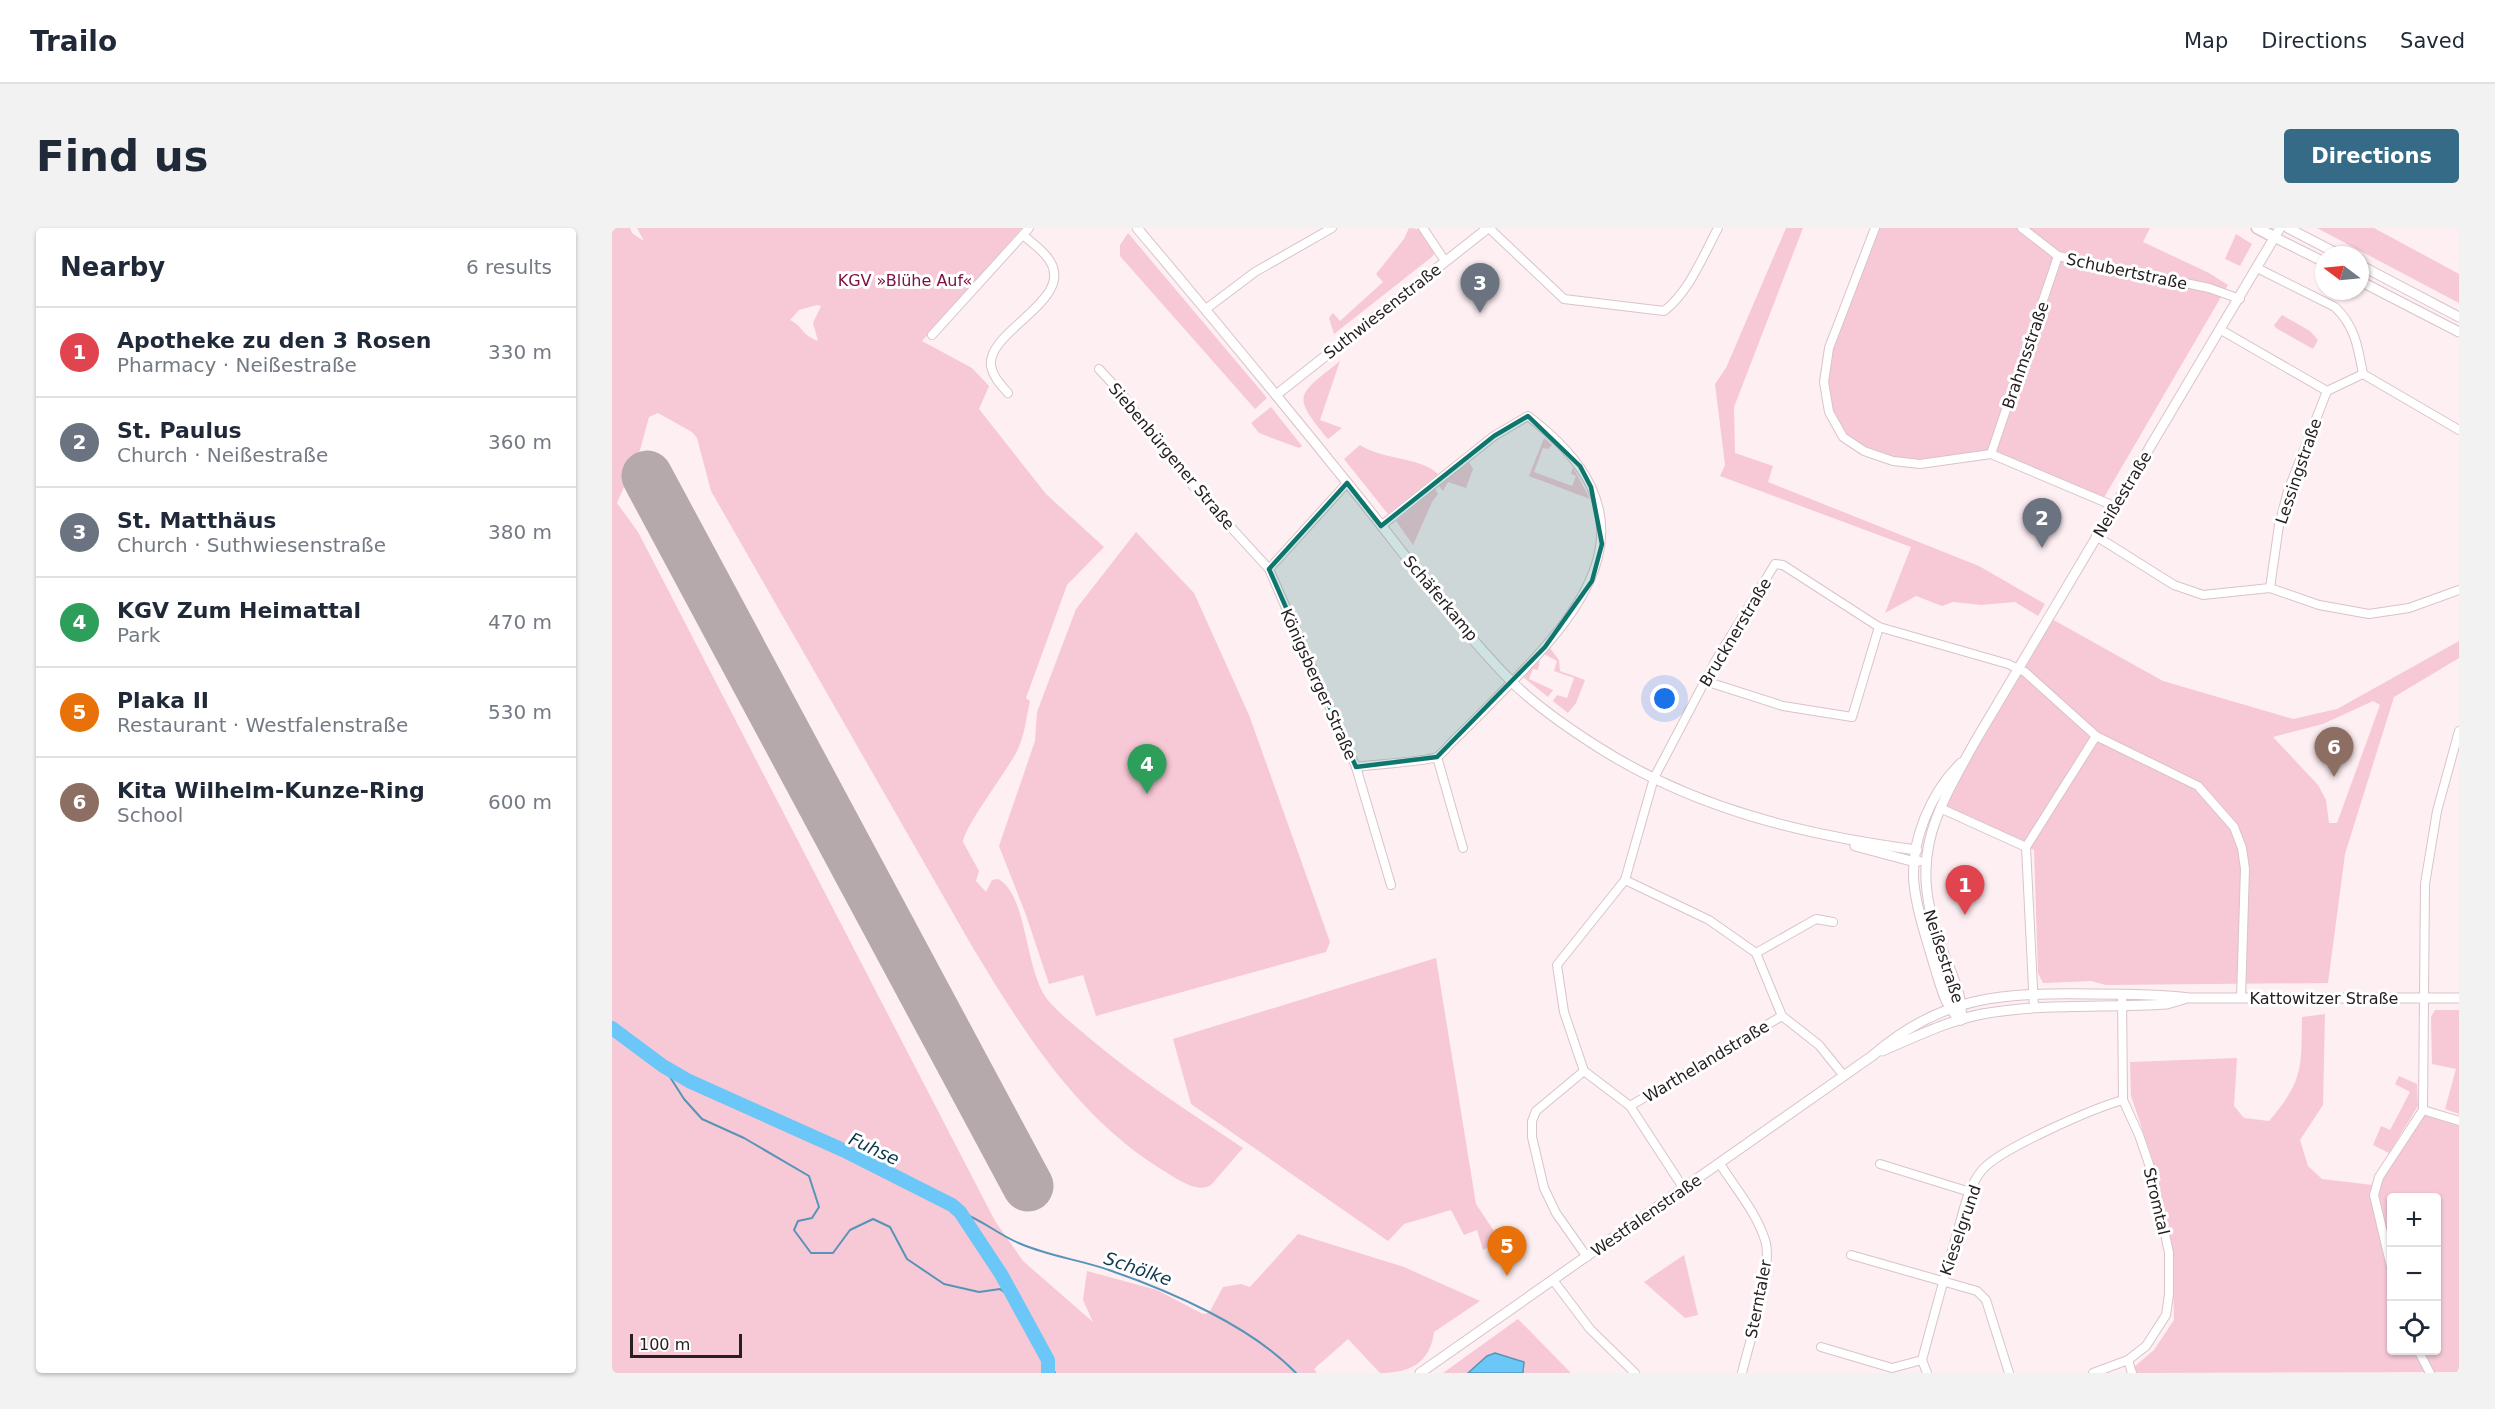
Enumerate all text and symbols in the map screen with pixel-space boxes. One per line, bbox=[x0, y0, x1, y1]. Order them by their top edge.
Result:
text: Trailo bbox=[30, 25, 117, 58]
text: Map bbox=[2184, 29, 2228, 53]
text: Directions bbox=[2261, 29, 2367, 53]
text: Saved bbox=[2400, 29, 2465, 53]
button: Directions bbox=[2284, 129, 2459, 183]
text: Find us bbox=[36, 132, 209, 181]
north arrow bbox=[2315, 246, 2369, 300]
street label: Schubertstraße bbox=[2065, 249, 2189, 294]
text: Nearby bbox=[60, 252, 165, 282]
text: 6 results bbox=[466, 255, 552, 279]
street label: Suthwiesenstraße bbox=[1320, 260, 1445, 363]
pin: 3 bbox=[1460, 264, 1500, 313]
park label: KGV »Blühe Auf« bbox=[838, 271, 972, 290]
street label: Brahmsstraße bbox=[1998, 299, 2053, 411]
text: Apotheke zu den 3 Rosen bbox=[117, 328, 431, 353]
text: 1 bbox=[73, 340, 86, 364]
text: 330 m bbox=[488, 340, 552, 364]
text: Pharmacy · Neißestraße bbox=[117, 353, 357, 377]
street label: Siebenbürgener Straße bbox=[1105, 379, 1239, 534]
street label: Lessingstraße bbox=[2271, 416, 2325, 527]
text: St. Paulus bbox=[117, 418, 242, 443]
text: 2 bbox=[73, 430, 86, 454]
text: 360 m bbox=[488, 430, 552, 454]
text: Church · Neißestraße bbox=[117, 443, 328, 467]
street label: Neißestraße bbox=[2089, 448, 2156, 541]
pin: 2 bbox=[2022, 498, 2062, 548]
text: St. Matthäus bbox=[117, 508, 276, 533]
text: 3 bbox=[73, 520, 86, 544]
text: 380 m bbox=[488, 520, 552, 544]
text: Church · Suthwiesenstraße bbox=[117, 533, 386, 557]
street label: Schäferkamp bbox=[1399, 552, 1482, 645]
street label: Brucknerstraße bbox=[1696, 575, 1775, 690]
text: KGV Zum Heimattal bbox=[117, 598, 361, 623]
street label: Königsberger Straße bbox=[1277, 606, 1360, 763]
text: 4 bbox=[73, 610, 86, 634]
text: 470 m bbox=[488, 610, 552, 634]
text: Park bbox=[117, 623, 160, 647]
your location bbox=[1650, 684, 1679, 713]
text: Plaka II bbox=[117, 688, 209, 713]
text: 5 bbox=[73, 700, 86, 724]
text: 530 m bbox=[488, 700, 552, 724]
text: Restaurant · Westfalenstraße bbox=[117, 713, 408, 737]
pin: 6 bbox=[2314, 728, 2354, 777]
pin: 4 bbox=[1128, 744, 1166, 794]
text: Kita Wilhelm-Kunze-Ring bbox=[117, 778, 425, 803]
text: 6 bbox=[73, 790, 86, 814]
text: 600 m bbox=[488, 790, 552, 814]
text: School bbox=[117, 803, 183, 827]
pin: 1 bbox=[1946, 866, 1984, 915]
street label: Neißestraße bbox=[1919, 907, 1968, 1005]
street label: Kattowitzer Straße bbox=[2250, 989, 2398, 1008]
street label: Warthelandstraße bbox=[1640, 1016, 1772, 1106]
water label: Fuhse bbox=[846, 1128, 903, 1169]
street label: Stromtal bbox=[2140, 1166, 2173, 1237]
street label: Westfalenstraße bbox=[1588, 1170, 1705, 1261]
street label: Kieselgrund bbox=[1936, 1182, 1985, 1278]
map controls bbox=[2387, 1193, 2441, 1355]
button: + bbox=[2387, 1193, 2441, 1247]
pin: 5 bbox=[1488, 1226, 1526, 1276]
water label: Schölke bbox=[1102, 1247, 1175, 1290]
button: − bbox=[2387, 1247, 2441, 1301]
street label: Sterntaler bbox=[1742, 1258, 1775, 1340]
button: locate bbox=[2387, 1301, 2441, 1355]
scale bar bbox=[630, 1331, 742, 1358]
text: 100 m bbox=[639, 1335, 690, 1354]

